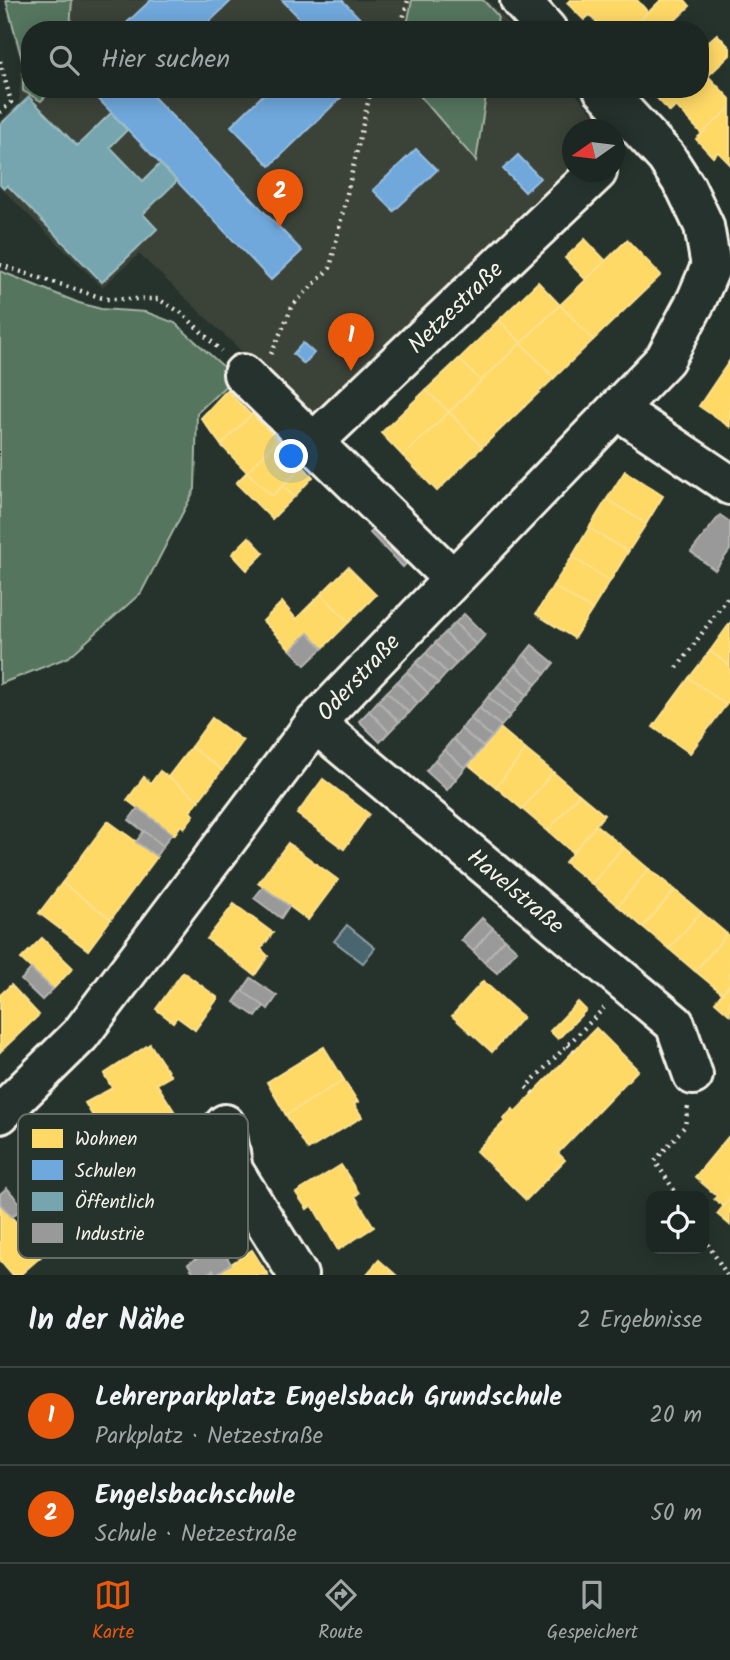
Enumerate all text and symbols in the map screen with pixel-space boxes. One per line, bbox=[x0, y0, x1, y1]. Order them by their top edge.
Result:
search box bbox=[21, 21, 709, 98]
text: Hier suchen bbox=[101, 39, 230, 81]
icon: search bbox=[45, 41, 83, 79]
north arrow bbox=[562, 119, 625, 182]
pin: 2 bbox=[257, 169, 303, 227]
street label: Netzestraße bbox=[399, 252, 513, 364]
pin: 1 bbox=[328, 313, 374, 371]
your location bbox=[274, 439, 308, 473]
street label: Oderstraße bbox=[308, 625, 411, 731]
street label: Havelstraße bbox=[457, 839, 573, 945]
legend bbox=[18, 1114, 248, 1258]
text: Wohnen bbox=[75, 1125, 137, 1155]
text: Schulen bbox=[75, 1157, 136, 1187]
text: Öffentlich bbox=[75, 1188, 155, 1218]
map controls bbox=[646, 1191, 709, 1254]
button: locate bbox=[646, 1191, 709, 1254]
text: Industrie bbox=[75, 1220, 145, 1250]
text: In der Nähe bbox=[28, 1297, 185, 1345]
text: 2 Ergebnisse bbox=[577, 1303, 702, 1339]
text: Lehrerparkplatz Engelsbach Grundschule bbox=[95, 1377, 562, 1419]
text: 1 bbox=[48, 1398, 54, 1434]
text: 20 m bbox=[650, 1398, 702, 1434]
text: Parkplatz · Netzestraße bbox=[95, 1419, 323, 1455]
text: Engelsbachschule bbox=[95, 1475, 295, 1517]
text: 2 bbox=[44, 1496, 58, 1532]
text: 50 m bbox=[651, 1496, 702, 1532]
text: Schule · Netzestraße bbox=[95, 1517, 297, 1553]
tab: Karte bbox=[92, 1576, 134, 1648]
tab: Route bbox=[318, 1576, 363, 1648]
tab: Gespeichert bbox=[547, 1576, 638, 1648]

